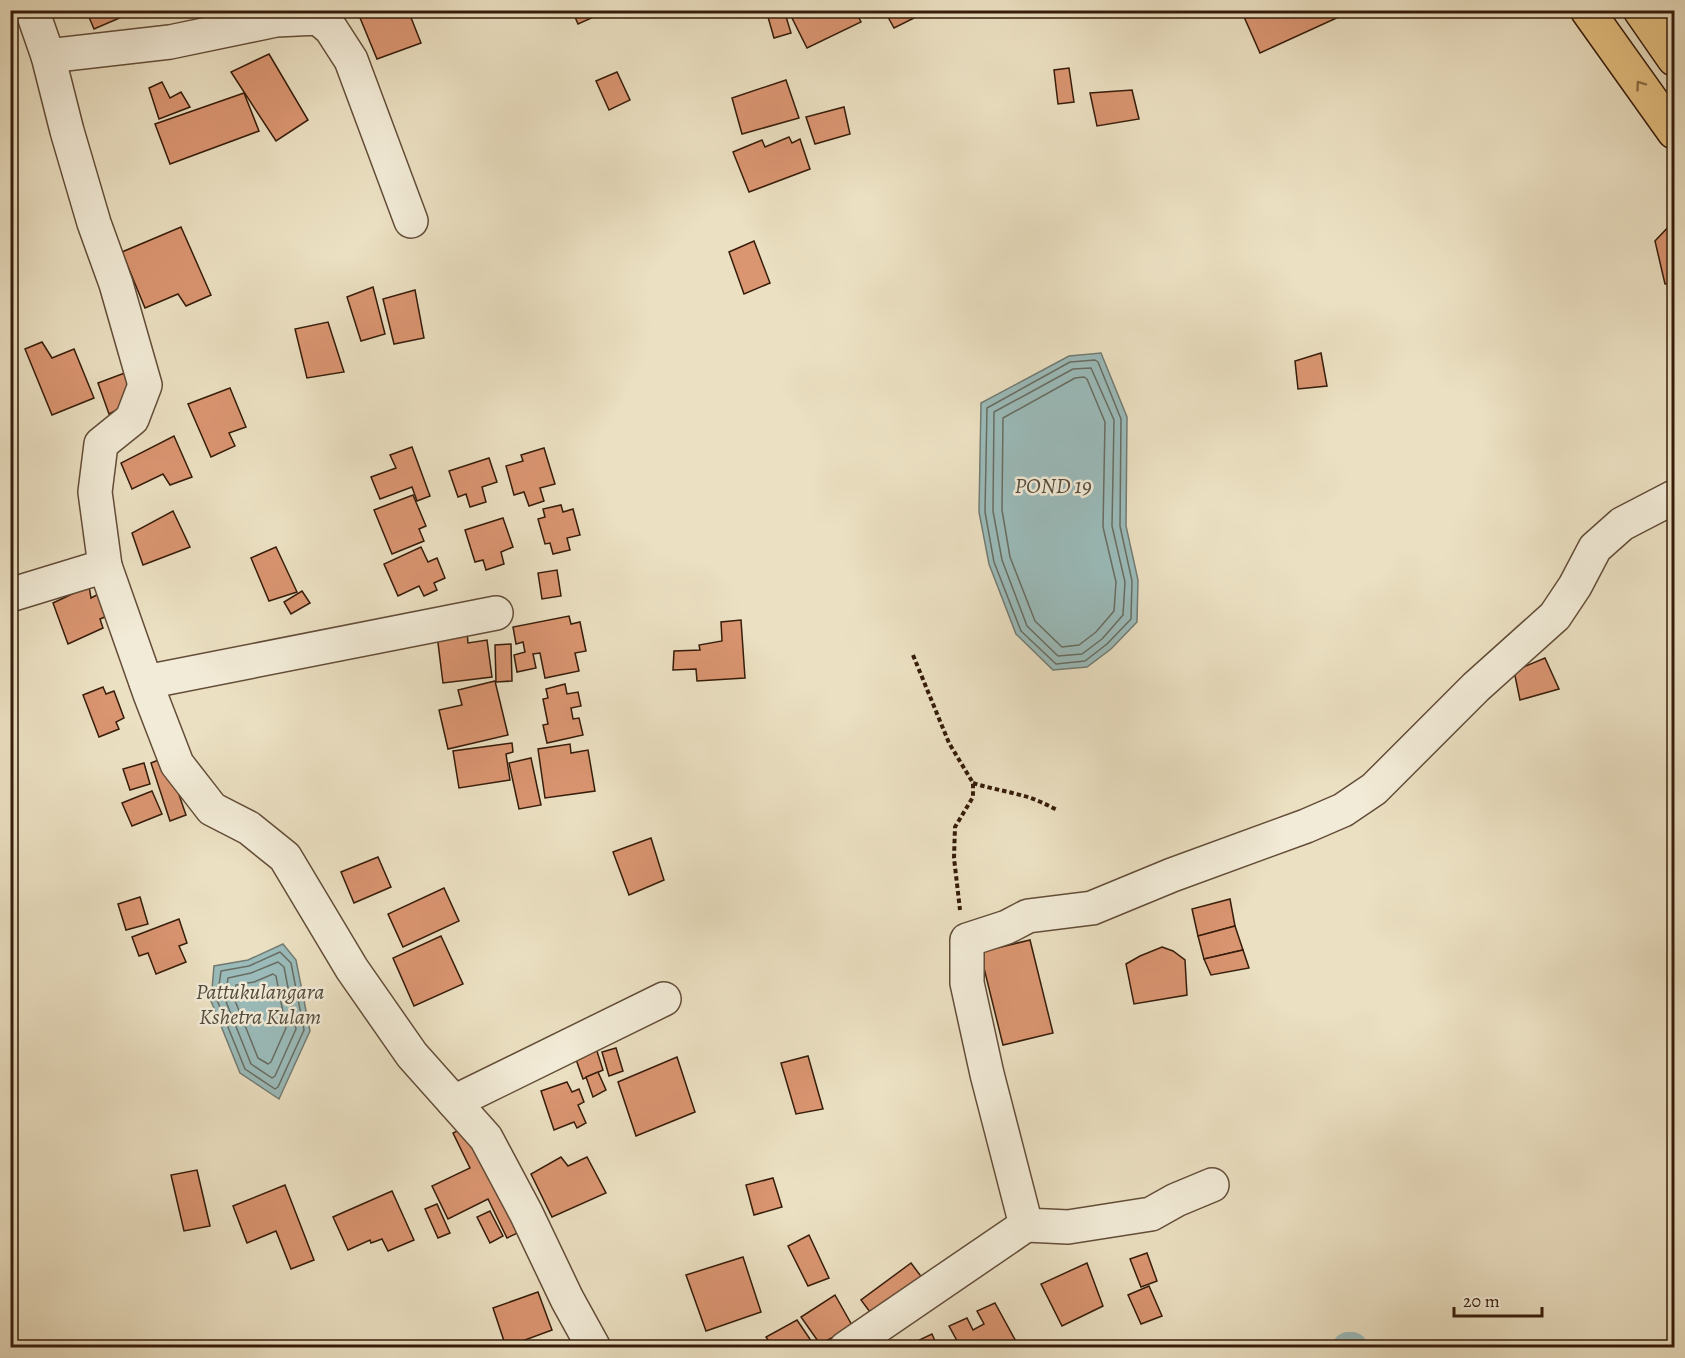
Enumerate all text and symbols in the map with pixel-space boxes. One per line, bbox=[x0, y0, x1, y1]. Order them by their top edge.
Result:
one-way arrow bbox=[1636, 80, 1647, 91]
water label: POND 19 bbox=[1014, 471, 1092, 501]
water label: Pattukulangara Kshetra Kulam bbox=[196, 977, 324, 1032]
scale bar bbox=[1454, 1280, 1542, 1318]
text: 20 m bbox=[1463, 1289, 1500, 1313]

